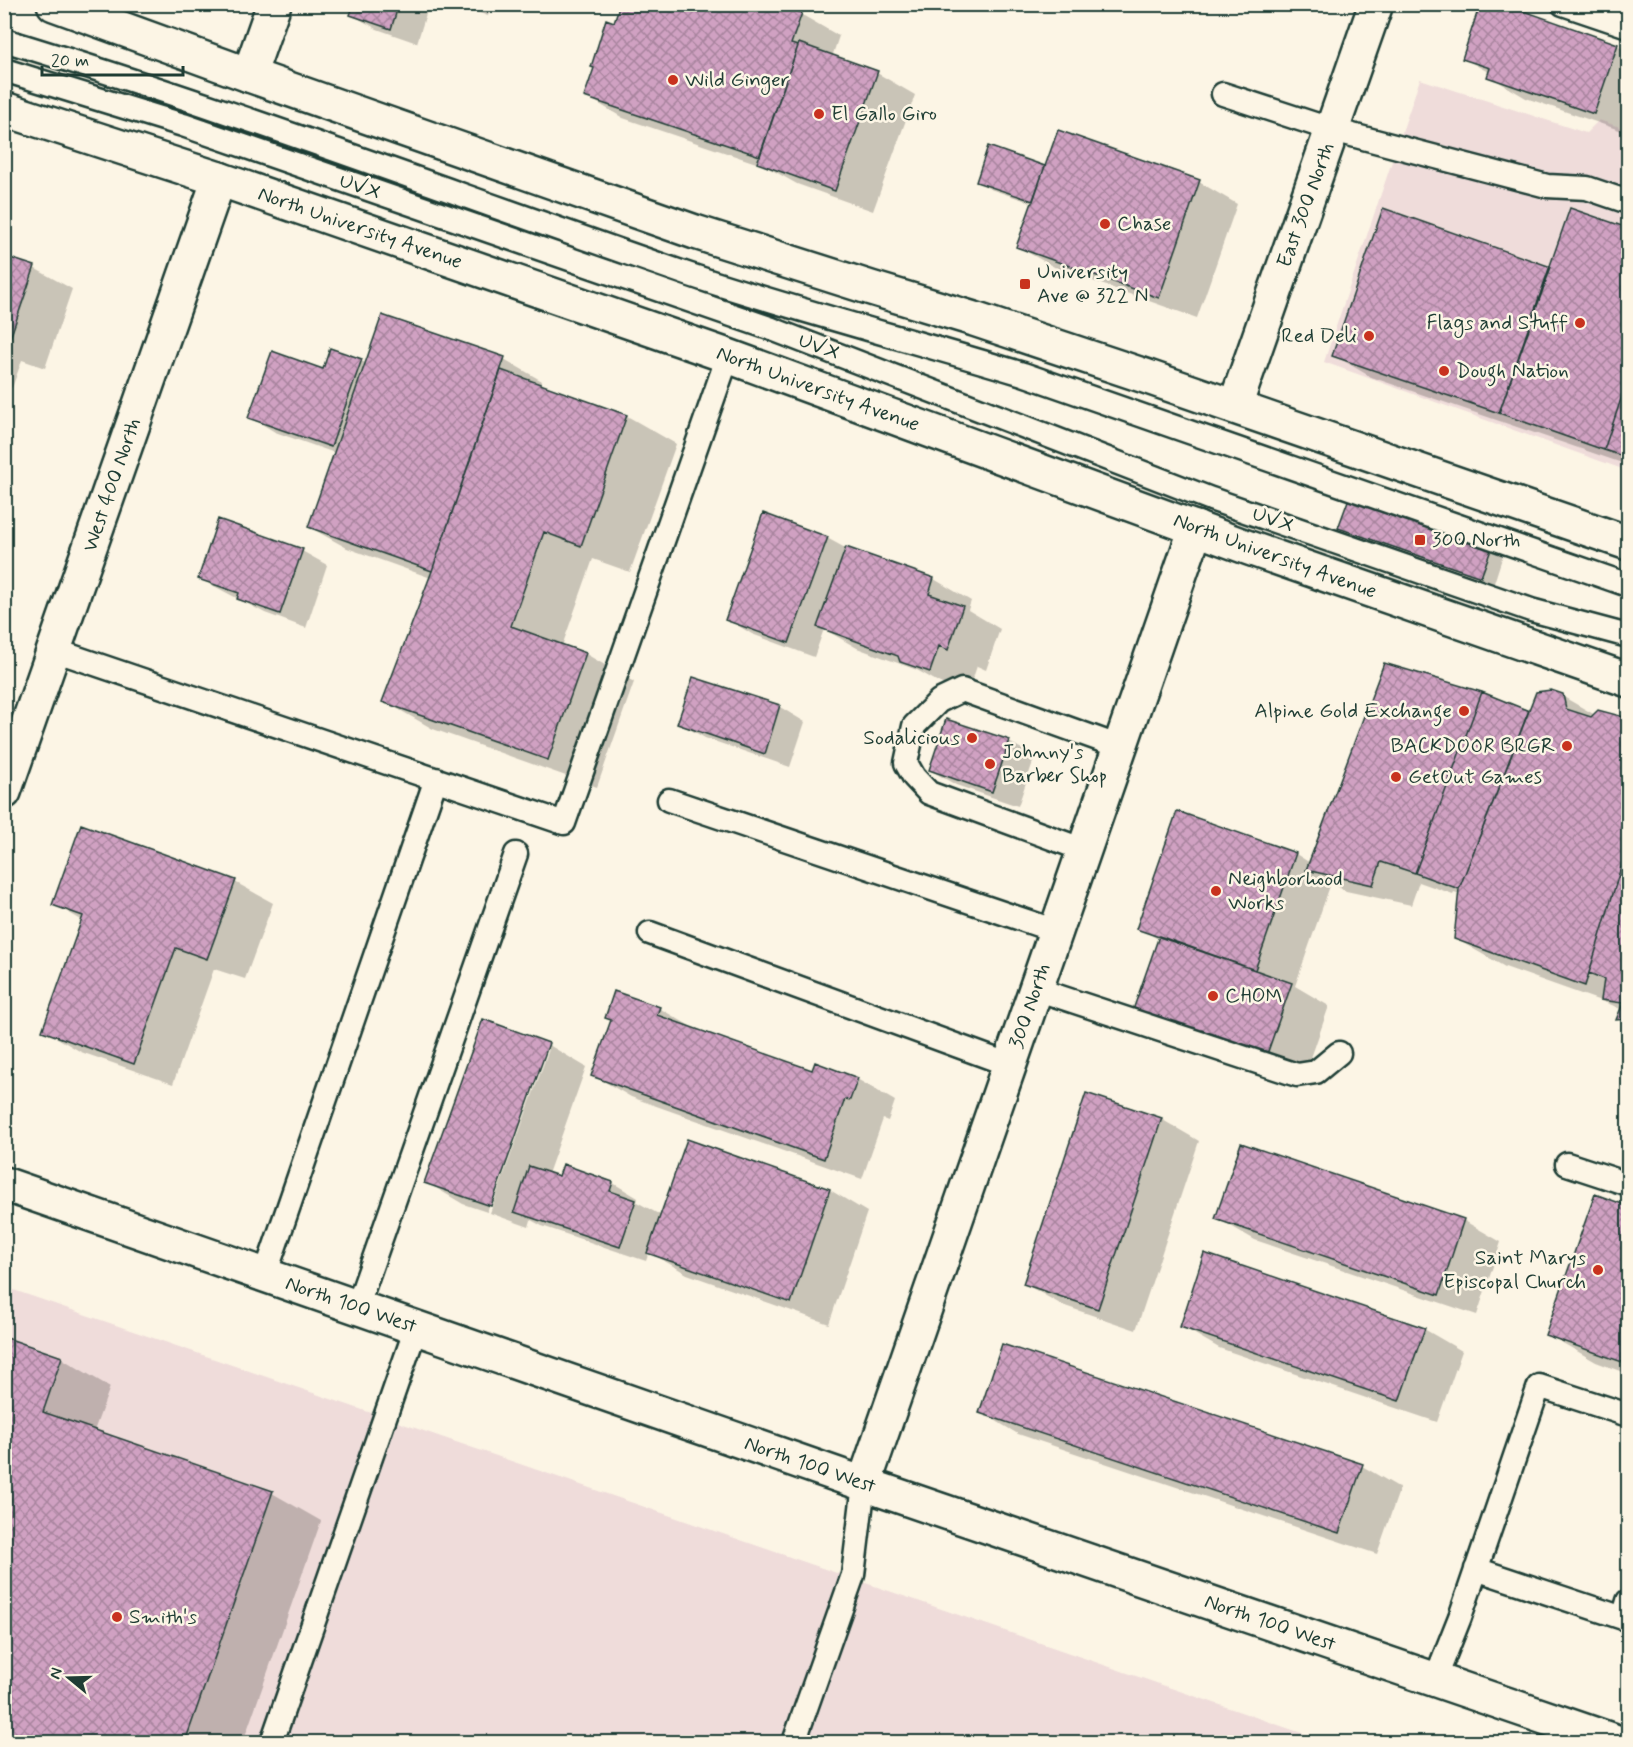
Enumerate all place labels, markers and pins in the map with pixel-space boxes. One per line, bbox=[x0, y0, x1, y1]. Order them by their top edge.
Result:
place label: Wild Ginger bbox=[685, 66, 790, 95]
marker: Wild Ginger bbox=[666, 73, 680, 87]
place label: El Gallo Giro bbox=[831, 100, 937, 128]
marker: El Gallo Giro bbox=[812, 107, 826, 121]
place label: Chase bbox=[1117, 210, 1171, 238]
marker: Chase bbox=[1098, 217, 1112, 231]
place label: University Ave @ 322 N bbox=[1037, 258, 1149, 310]
marker: University Ave @ 322 N bbox=[1018, 277, 1032, 291]
place label: Flags and Stuff bbox=[1426, 309, 1568, 338]
marker: Flags and Stuff bbox=[1573, 316, 1587, 330]
place label: Red Deli bbox=[1281, 322, 1357, 350]
marker: Red Deli bbox=[1362, 329, 1376, 343]
place label: Dough Nation bbox=[1456, 357, 1569, 387]
marker: Dough Nation bbox=[1437, 364, 1451, 378]
place label: 300 North bbox=[1432, 526, 1521, 554]
marker: 300 North bbox=[1413, 533, 1427, 547]
place label: Alpine Gold Exchange bbox=[1254, 697, 1452, 727]
marker: Alpine Gold Exchange bbox=[1457, 704, 1471, 718]
place label: Sodalicious bbox=[863, 724, 960, 752]
marker: Sodalicious bbox=[965, 731, 979, 745]
place label: BACKDOOR BRGR bbox=[1390, 732, 1556, 760]
place label: Johnny's Barber Shop bbox=[1002, 738, 1107, 790]
marker: BACKDOOR BRGR bbox=[1560, 739, 1574, 753]
marker: Johnny's Barber Shop bbox=[983, 757, 997, 771]
place label: GetOut Games bbox=[1408, 763, 1542, 791]
marker: GetOut Games bbox=[1389, 770, 1403, 784]
place label: Neighborhood Works bbox=[1228, 865, 1343, 917]
marker: Neighborhood Works bbox=[1209, 884, 1223, 898]
place label: CHOM bbox=[1225, 982, 1283, 1010]
marker: CHOM bbox=[1206, 989, 1220, 1003]
place label: Saint Marys Episcopal Church bbox=[1443, 1244, 1586, 1296]
marker: Saint Marys Episcopal Church bbox=[1591, 1263, 1605, 1277]
place label: Smith's bbox=[129, 1603, 197, 1631]
marker: Smith's bbox=[110, 1610, 124, 1624]

